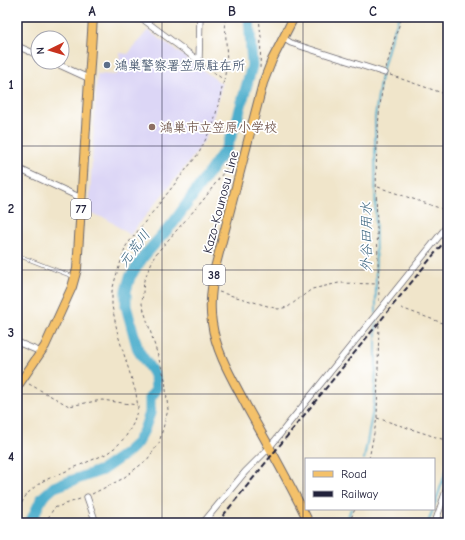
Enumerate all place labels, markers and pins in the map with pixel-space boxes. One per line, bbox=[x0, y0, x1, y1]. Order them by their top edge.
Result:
place label: 鴻巣警察署笠原駐在所 bbox=[115, 58, 245, 73]
marker: 鴻巣警察署笠原駐在所 bbox=[102, 60, 112, 70]
place label: 鴻巣市立笠原小学校 bbox=[160, 120, 277, 135]
marker: 鴻巣市立笠原小学校 bbox=[147, 122, 157, 132]

